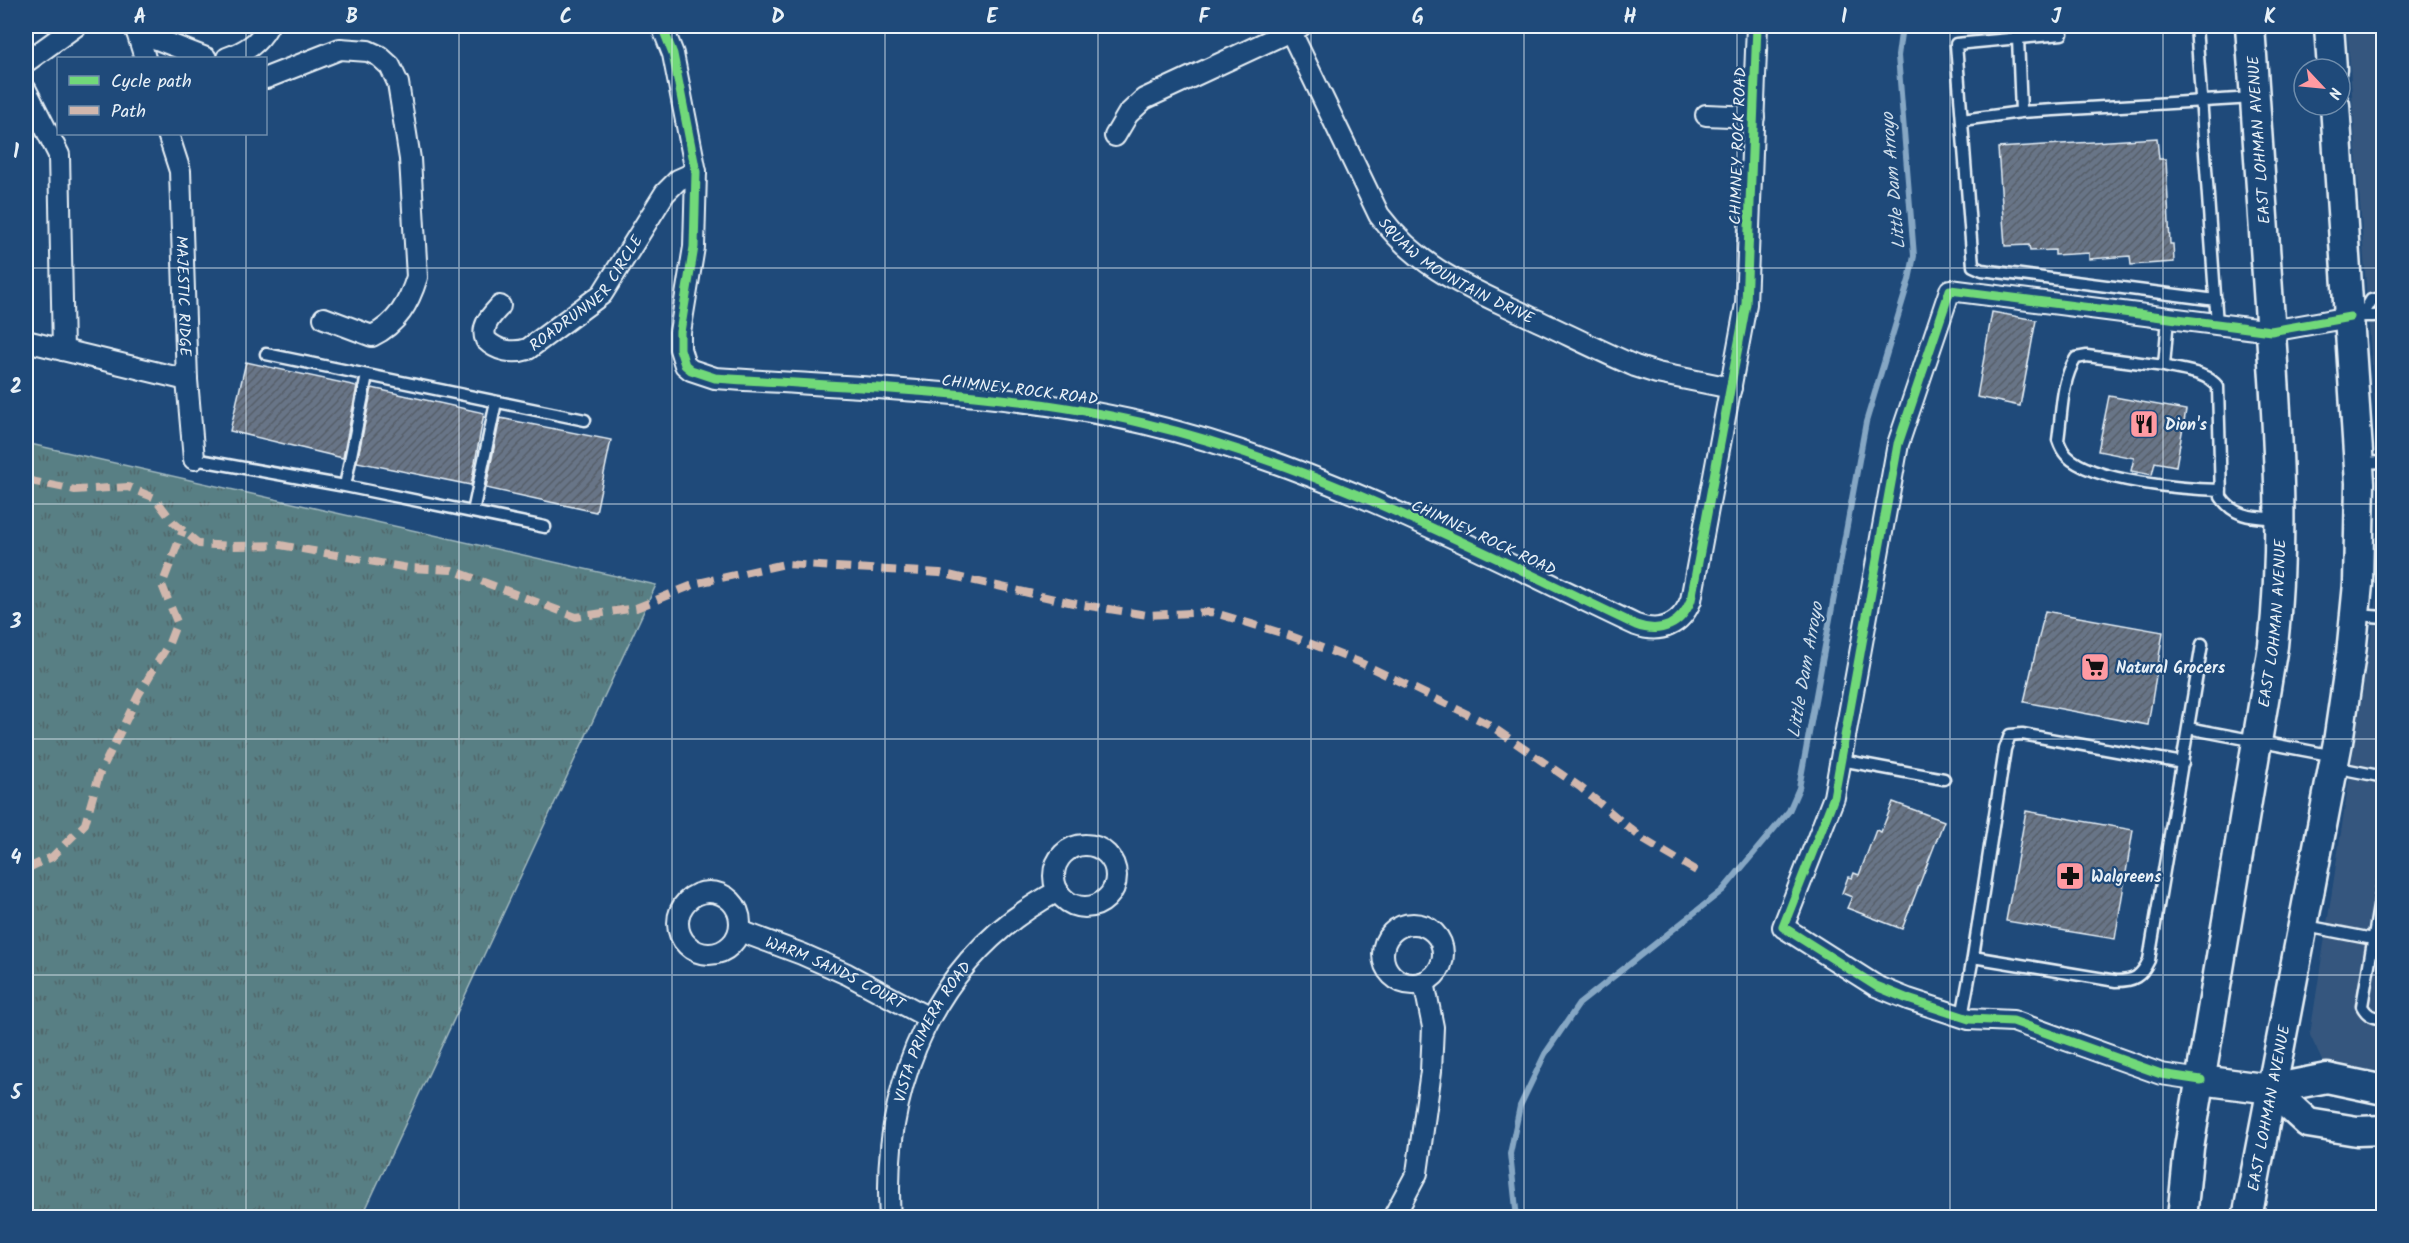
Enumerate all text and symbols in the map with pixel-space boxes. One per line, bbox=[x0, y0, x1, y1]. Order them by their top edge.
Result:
text: A bbox=[134, 2, 146, 34]
text: B bbox=[346, 2, 358, 34]
text: C bbox=[560, 2, 572, 34]
text: D bbox=[771, 2, 785, 34]
text: E bbox=[986, 2, 998, 34]
text: F bbox=[1199, 2, 1211, 34]
text: G bbox=[1412, 2, 1424, 34]
text: H bbox=[1623, 2, 1637, 34]
text: I bbox=[1841, 2, 1847, 34]
text: J bbox=[2051, 2, 2062, 34]
text: K bbox=[2264, 2, 2276, 34]
street label: EAST LOHMAN AVENUE bbox=[2241, 54, 2278, 225]
legend bbox=[57, 57, 267, 135]
north arrow bbox=[2292, 57, 2352, 117]
street label: CHIMNEY ROCK ROAD bbox=[1723, 67, 1754, 225]
text: Cycle path bbox=[111, 68, 192, 97]
text: N bbox=[2321, 83, 2348, 103]
text: Path bbox=[111, 98, 146, 127]
water label: Little Dam Arroyo bbox=[1874, 110, 1915, 250]
text: 1 bbox=[13, 137, 19, 169]
street label: SQUAW MOUNTAIN DRIVE bbox=[1371, 212, 1539, 331]
street label: ROADRUNNER CIRCLE bbox=[524, 230, 650, 358]
street label: MAJESTIC RIDGE bbox=[168, 235, 197, 358]
street label: CHIMNEY ROCK ROAD bbox=[940, 368, 1100, 412]
text: 2 bbox=[10, 372, 22, 404]
restaurant icon: Dion's bbox=[2128, 408, 2160, 440]
place label: Dion's bbox=[2165, 413, 2207, 438]
street label: CHIMNEY ROCK ROAD bbox=[1407, 494, 1560, 583]
street label: EAST LOHMAN AVENUE bbox=[2252, 538, 2293, 709]
water label: Little Dam Arroyo bbox=[1780, 598, 1833, 740]
text: 3 bbox=[10, 607, 22, 639]
supermarket icon: Natural Grocers bbox=[2079, 651, 2111, 683]
place label: Natural Grocers bbox=[2116, 656, 2226, 681]
text: 4 bbox=[11, 843, 22, 875]
pharmacy icon: Walgreens bbox=[2054, 860, 2086, 892]
place label: Walgreens bbox=[2091, 865, 2162, 890]
street label: WARM SANDS COURT bbox=[761, 930, 910, 1018]
street label: VISTA PRIMERA ROAD bbox=[888, 956, 978, 1105]
street label: EAST LOHMAN AVENUE bbox=[2241, 1022, 2298, 1194]
text: 5 bbox=[10, 1078, 23, 1110]

